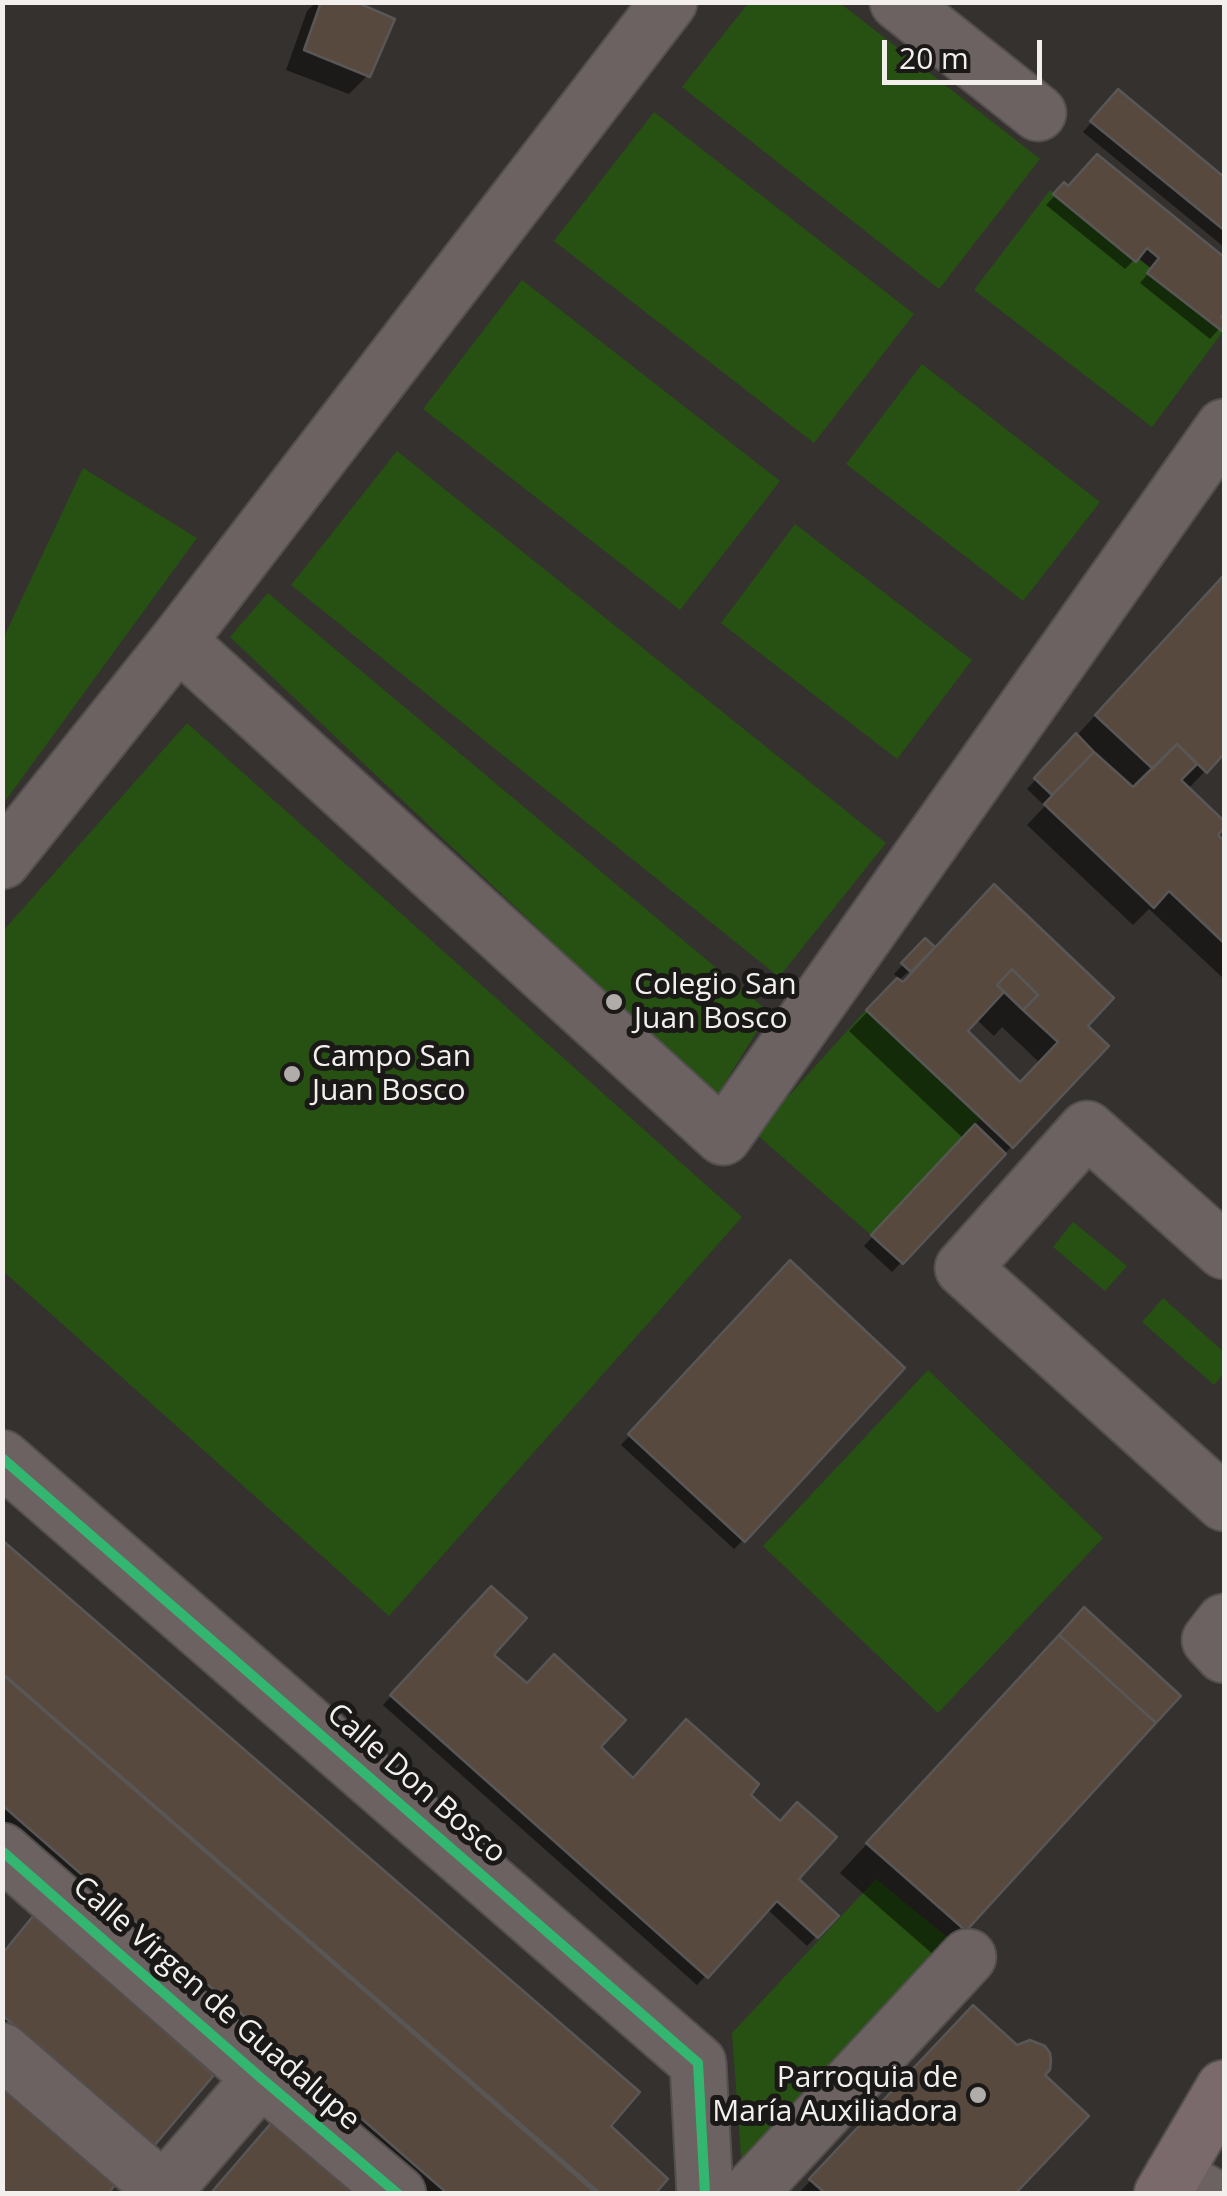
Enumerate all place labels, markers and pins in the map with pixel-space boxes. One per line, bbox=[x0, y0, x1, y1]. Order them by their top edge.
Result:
place label: Colegio San Juan Bosco bbox=[634, 967, 797, 1038]
marker: Colegio San Juan Bosco bbox=[603, 991, 625, 1013]
place label: Campo San Juan Bosco bbox=[312, 1039, 471, 1110]
marker: Campo San Juan Bosco bbox=[281, 1063, 303, 1085]
place label: Parroquia de María Auxiliadora bbox=[712, 2060, 958, 2130]
marker: Parroquia de María Auxiliadora bbox=[967, 2084, 989, 2106]

